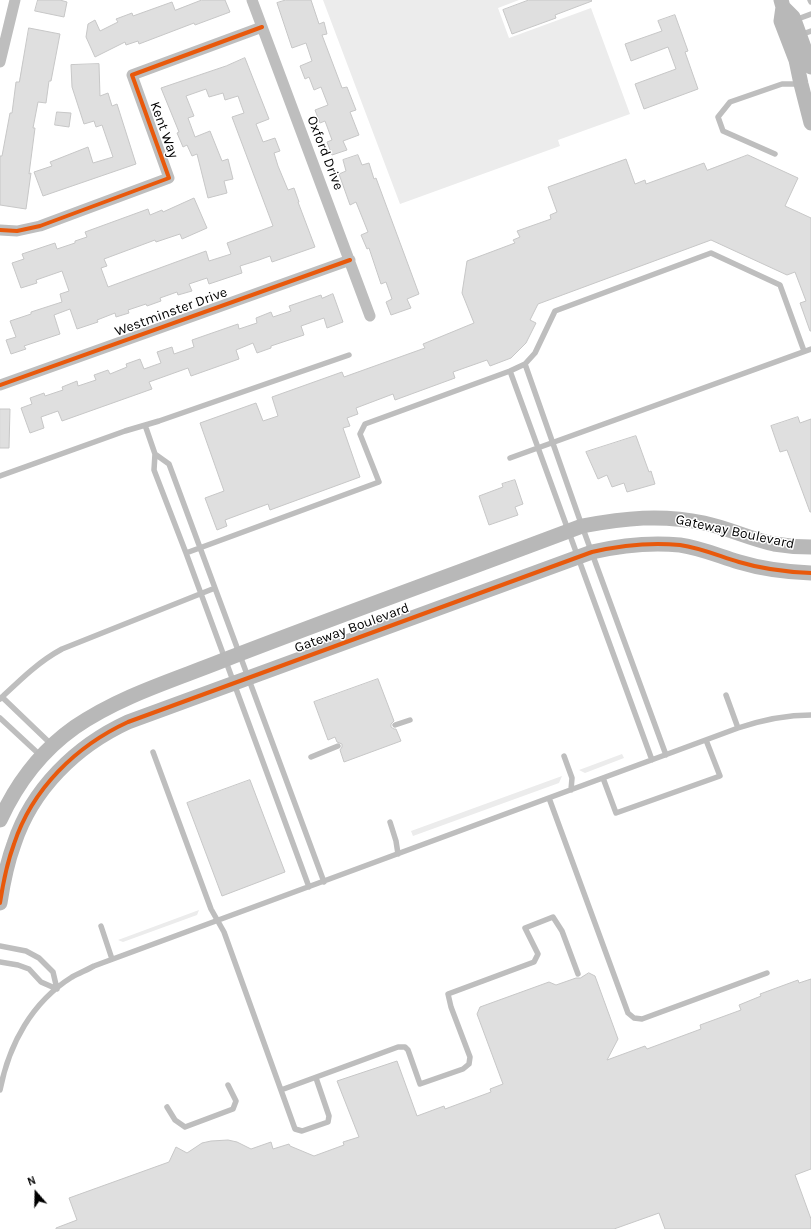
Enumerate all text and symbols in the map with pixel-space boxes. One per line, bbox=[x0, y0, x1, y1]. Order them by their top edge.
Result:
street label: Kent Way bbox=[146, 99, 182, 161]
street label: Oxford Drive bbox=[303, 114, 347, 192]
street label: Westminster Drive bbox=[112, 284, 230, 340]
street label: Gateway Boulevard bbox=[674, 511, 796, 553]
street label: Gateway Boulevard bbox=[292, 599, 412, 657]
north arrow bbox=[16, 1173, 56, 1213]
text: N bbox=[26, 1174, 38, 1189]

